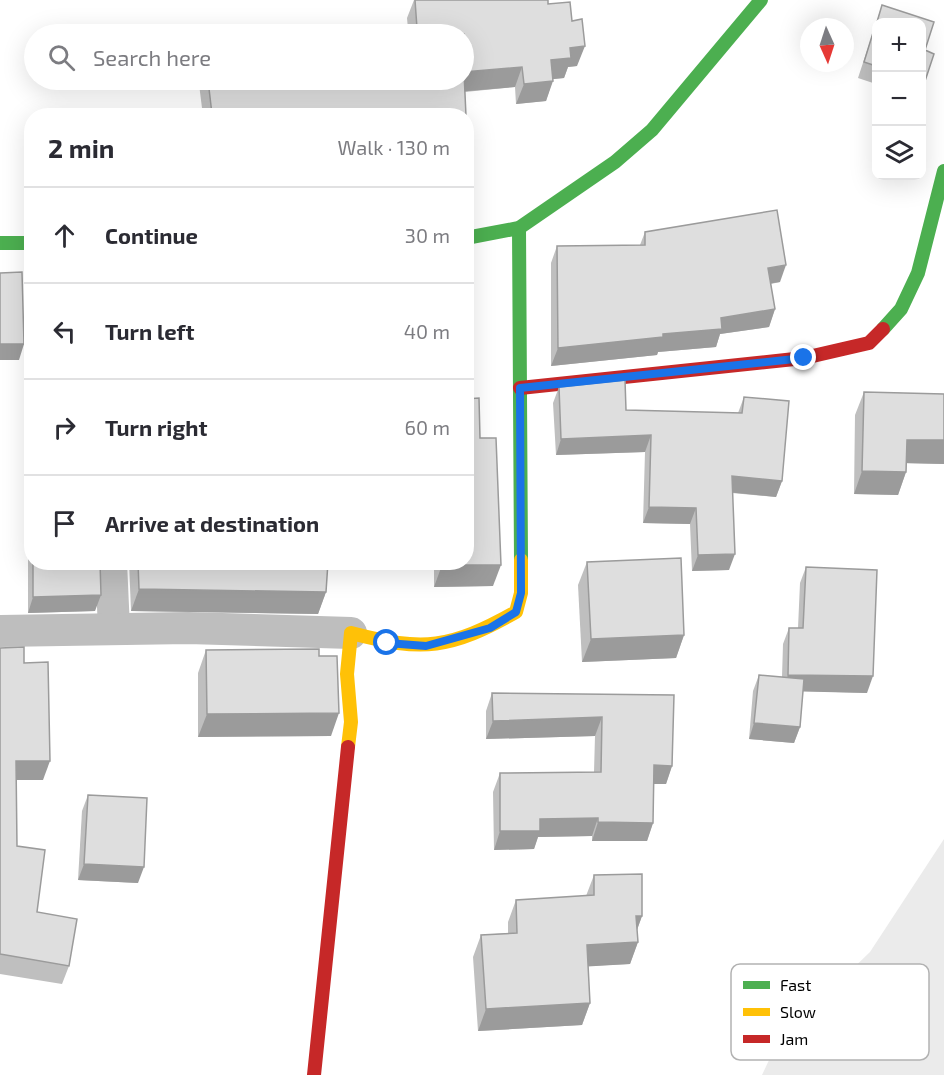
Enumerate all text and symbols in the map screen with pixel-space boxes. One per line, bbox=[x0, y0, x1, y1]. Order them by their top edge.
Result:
north arrow bbox=[800, 18, 854, 72]
map controls bbox=[872, 18, 926, 180]
button: + bbox=[872, 18, 926, 72]
search box bbox=[24, 24, 474, 90]
icon: search bbox=[45, 41, 78, 74]
text: Search here bbox=[93, 44, 211, 70]
button: − bbox=[872, 72, 926, 126]
button: layers bbox=[872, 126, 926, 180]
text: 2 min bbox=[48, 132, 114, 163]
text: Walk · 130 m bbox=[338, 135, 450, 159]
icon: ahead bbox=[48, 219, 81, 252]
text: Continue bbox=[105, 222, 198, 248]
text: 30 m bbox=[405, 223, 450, 247]
icon: left bbox=[48, 315, 81, 348]
text: Turn left bbox=[105, 318, 194, 344]
text: 40 m bbox=[404, 319, 450, 343]
route end bbox=[790, 344, 816, 370]
icon: right bbox=[48, 411, 81, 444]
text: Turn right bbox=[105, 414, 207, 440]
text: 60 m bbox=[405, 415, 450, 439]
icon: arrive bbox=[48, 507, 81, 540]
text: Arrive at destination bbox=[105, 510, 319, 536]
route start bbox=[373, 629, 399, 655]
legend bbox=[731, 964, 929, 1060]
text: Fast bbox=[780, 975, 811, 994]
text: Slow bbox=[780, 1002, 816, 1021]
text: Jam bbox=[780, 1029, 808, 1048]

